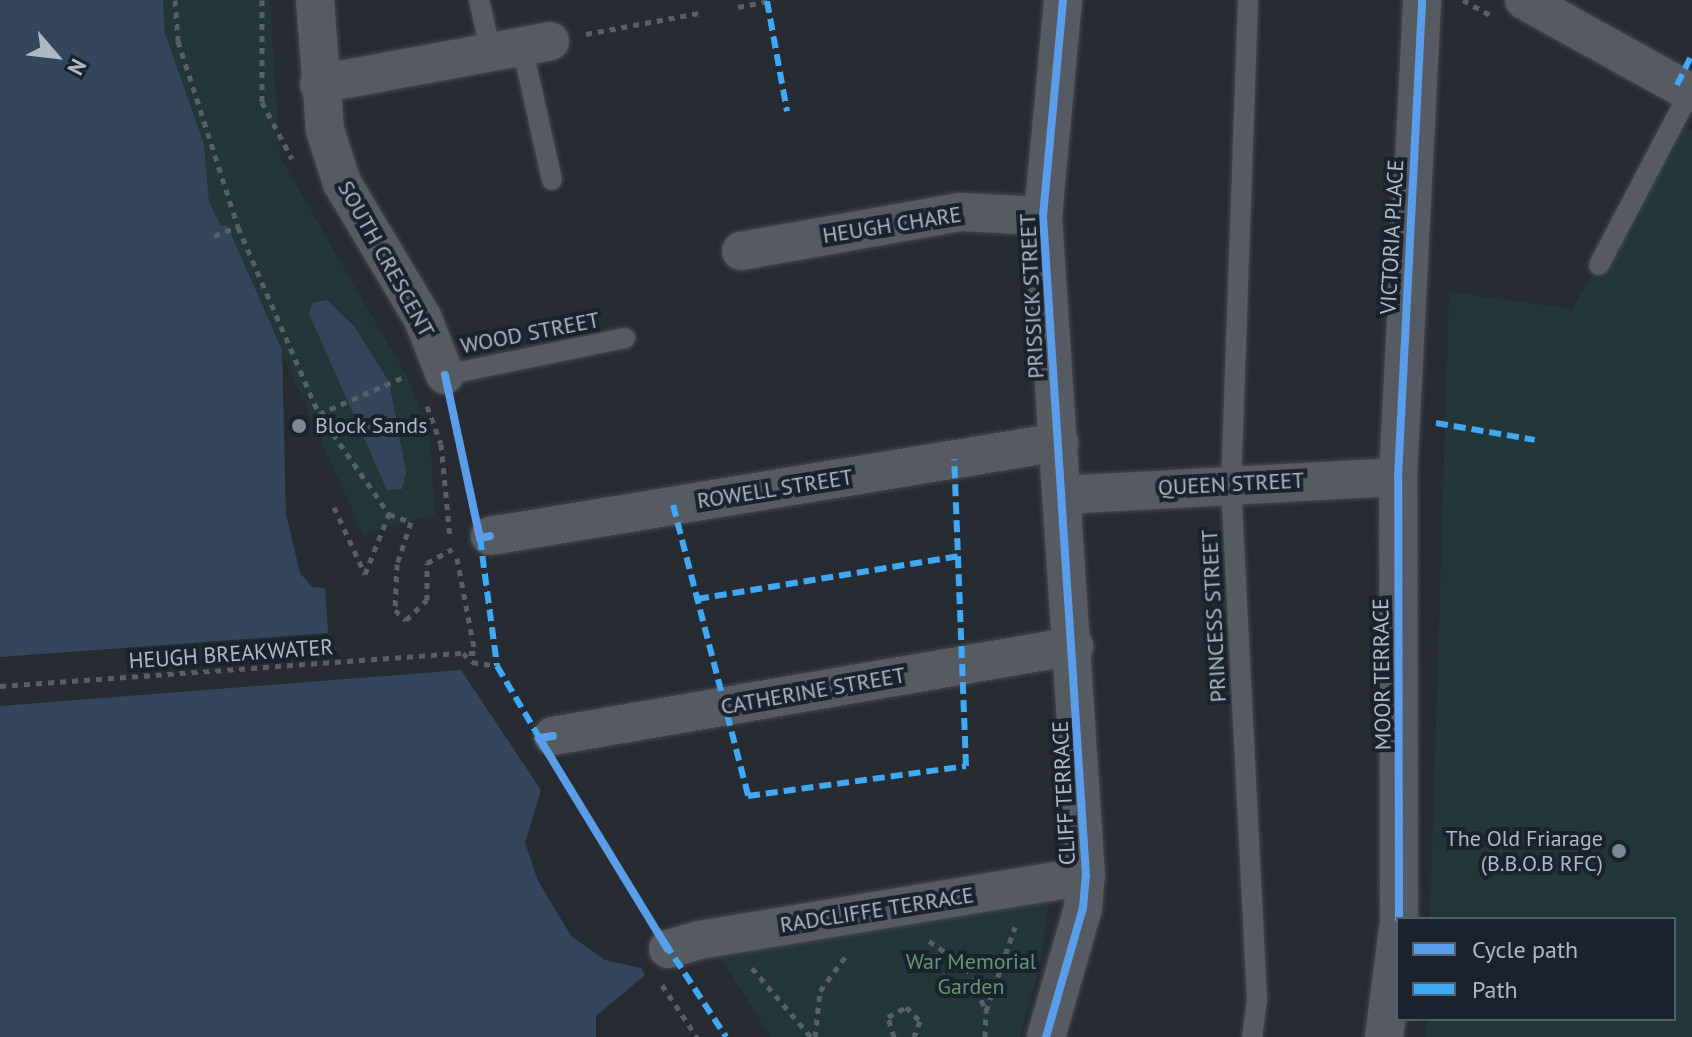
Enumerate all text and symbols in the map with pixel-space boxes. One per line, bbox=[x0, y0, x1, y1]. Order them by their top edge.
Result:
north arrow bbox=[16, 16, 96, 96]
text: N bbox=[61, 54, 93, 80]
street label: VICTORIA PLACE bbox=[1375, 159, 1409, 315]
street label: SOUTH CRESCENT bbox=[332, 176, 440, 342]
street label: HEUGH CHARE bbox=[821, 201, 963, 249]
street label: PRISSICK STREET bbox=[1014, 212, 1050, 380]
street label: WOOD STREET bbox=[458, 307, 602, 359]
place label: Block Sands bbox=[315, 413, 428, 439]
marker: Block Sands bbox=[290, 417, 308, 435]
street label: ROWELL STREET bbox=[695, 464, 855, 514]
street label: QUEEN STREET bbox=[1157, 467, 1305, 501]
street label: PRINCESS STREET bbox=[1196, 529, 1232, 703]
street label: MOOR TERRACE bbox=[1367, 597, 1397, 751]
street label: HEUGH BREAKWATER bbox=[128, 634, 334, 674]
street label: CATHERINE STREET bbox=[719, 662, 907, 720]
street label: CLIFF TERRACE bbox=[1047, 720, 1081, 866]
place label: The Old Friarage (B.B.O.B RFC) bbox=[1445, 825, 1603, 876]
marker: The Old Friarage (B.B.O.B RFC) bbox=[1610, 842, 1628, 860]
street label: RADCLIFFE TERRACE bbox=[778, 882, 976, 938]
legend bbox=[1396, 917, 1676, 1021]
text: Cycle path bbox=[1472, 934, 1578, 965]
park label: War Memorial Garden bbox=[906, 948, 1036, 1000]
text: Path bbox=[1472, 974, 1518, 1005]

